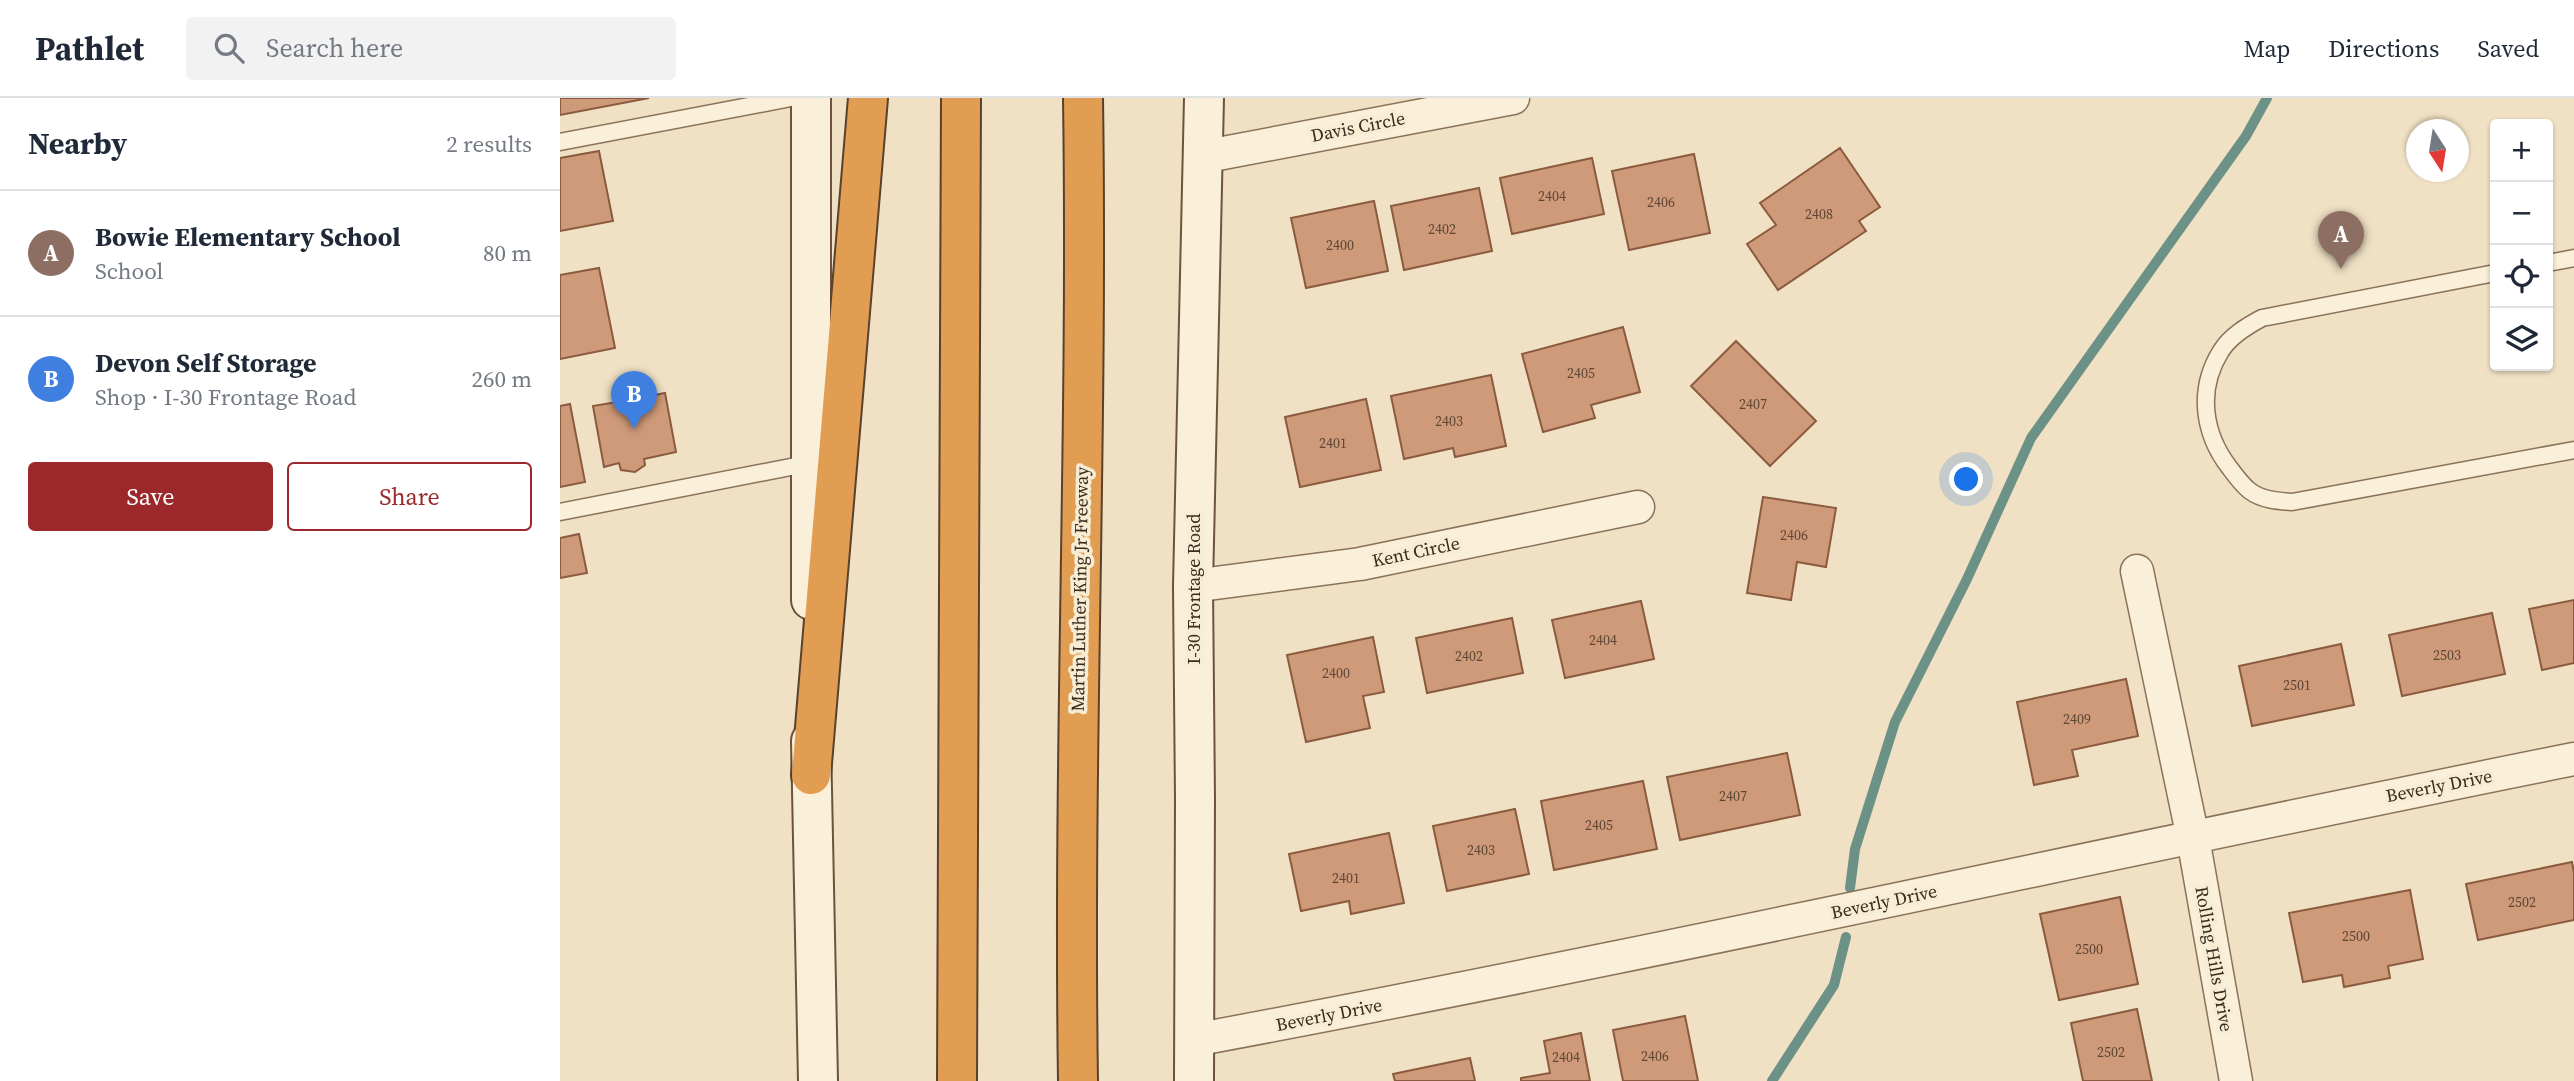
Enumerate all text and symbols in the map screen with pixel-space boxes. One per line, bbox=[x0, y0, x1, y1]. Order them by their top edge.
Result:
search box bbox=[186, 17, 676, 80]
text: Pathlet bbox=[35, 26, 144, 71]
icon: search bbox=[210, 29, 248, 67]
text: Search here bbox=[266, 30, 403, 66]
text: Map bbox=[2243, 32, 2290, 65]
text: Directions bbox=[2328, 32, 2439, 65]
text: Saved bbox=[2477, 32, 2539, 65]
street label: Davis Circle bbox=[1309, 105, 1407, 148]
north arrow bbox=[2406, 119, 2469, 182]
map controls bbox=[2490, 119, 2553, 371]
button: + bbox=[2490, 119, 2553, 182]
text: Nearby bbox=[28, 123, 127, 164]
text: 2 results bbox=[446, 128, 532, 160]
button: − bbox=[2490, 182, 2553, 245]
house number: 2404 bbox=[1538, 186, 1566, 206]
house number: 2406 bbox=[1647, 192, 1675, 212]
house number: 2408 bbox=[1805, 204, 1833, 224]
pin: A bbox=[2318, 211, 2364, 269]
text: Bowie Elementary School bbox=[95, 219, 401, 255]
house number: 2402 bbox=[1428, 219, 1456, 239]
house number: 2400 bbox=[1326, 235, 1354, 255]
text: A bbox=[43, 237, 59, 269]
text: 80 m bbox=[483, 237, 532, 269]
button: locate bbox=[2490, 245, 2553, 308]
text: School bbox=[95, 255, 163, 287]
button: layers bbox=[2490, 308, 2553, 371]
text: Devon Self Storage bbox=[95, 345, 317, 381]
text: B bbox=[44, 363, 58, 395]
text: 260 m bbox=[471, 363, 532, 395]
house number: 2405 bbox=[1567, 363, 1595, 383]
pin: B bbox=[611, 371, 657, 429]
text: Shop · I-30 Frontage Road bbox=[95, 381, 357, 413]
house number: 2407 bbox=[1739, 394, 1767, 414]
house number: 2403 bbox=[1435, 411, 1463, 431]
house number: 2401 bbox=[1319, 433, 1347, 453]
button: Save bbox=[28, 462, 273, 531]
button: Share bbox=[287, 462, 532, 531]
your location bbox=[1949, 462, 1983, 496]
street label: Martin Luther King Jr Freeway bbox=[1065, 466, 1094, 712]
street label: I-30 Frontage Road bbox=[1181, 514, 1206, 664]
house number: 2406 bbox=[1780, 525, 1808, 545]
street label: Kent Circle bbox=[1370, 530, 1462, 573]
house number: 2404 bbox=[1589, 630, 1617, 650]
house number: 2503 bbox=[2433, 645, 2461, 665]
house number: 2402 bbox=[1455, 646, 1483, 666]
house number: 2400 bbox=[1322, 663, 1350, 683]
house number: 2501 bbox=[2283, 675, 2311, 695]
house number: 2409 bbox=[2063, 709, 2091, 729]
street label: Beverly Drive bbox=[2384, 763, 2494, 808]
house number: 2407 bbox=[1719, 786, 1747, 806]
house number: 2405 bbox=[1585, 815, 1613, 835]
house number: 2403 bbox=[1467, 840, 1495, 860]
house number: 2401 bbox=[1332, 868, 1360, 888]
street label: Beverly Drive bbox=[1829, 878, 1939, 925]
street label: Rolling Hills Drive bbox=[2189, 884, 2240, 1034]
house number: 2502 bbox=[2508, 892, 2536, 912]
house number: 2500 bbox=[2342, 926, 2370, 946]
house number: 2500 bbox=[2075, 939, 2103, 959]
street label: Beverly Drive bbox=[1274, 992, 1384, 1037]
house number: 2502 bbox=[2097, 1042, 2125, 1062]
house number: 2406 bbox=[1641, 1046, 1669, 1066]
house number: 2404 bbox=[1552, 1047, 1580, 1067]

